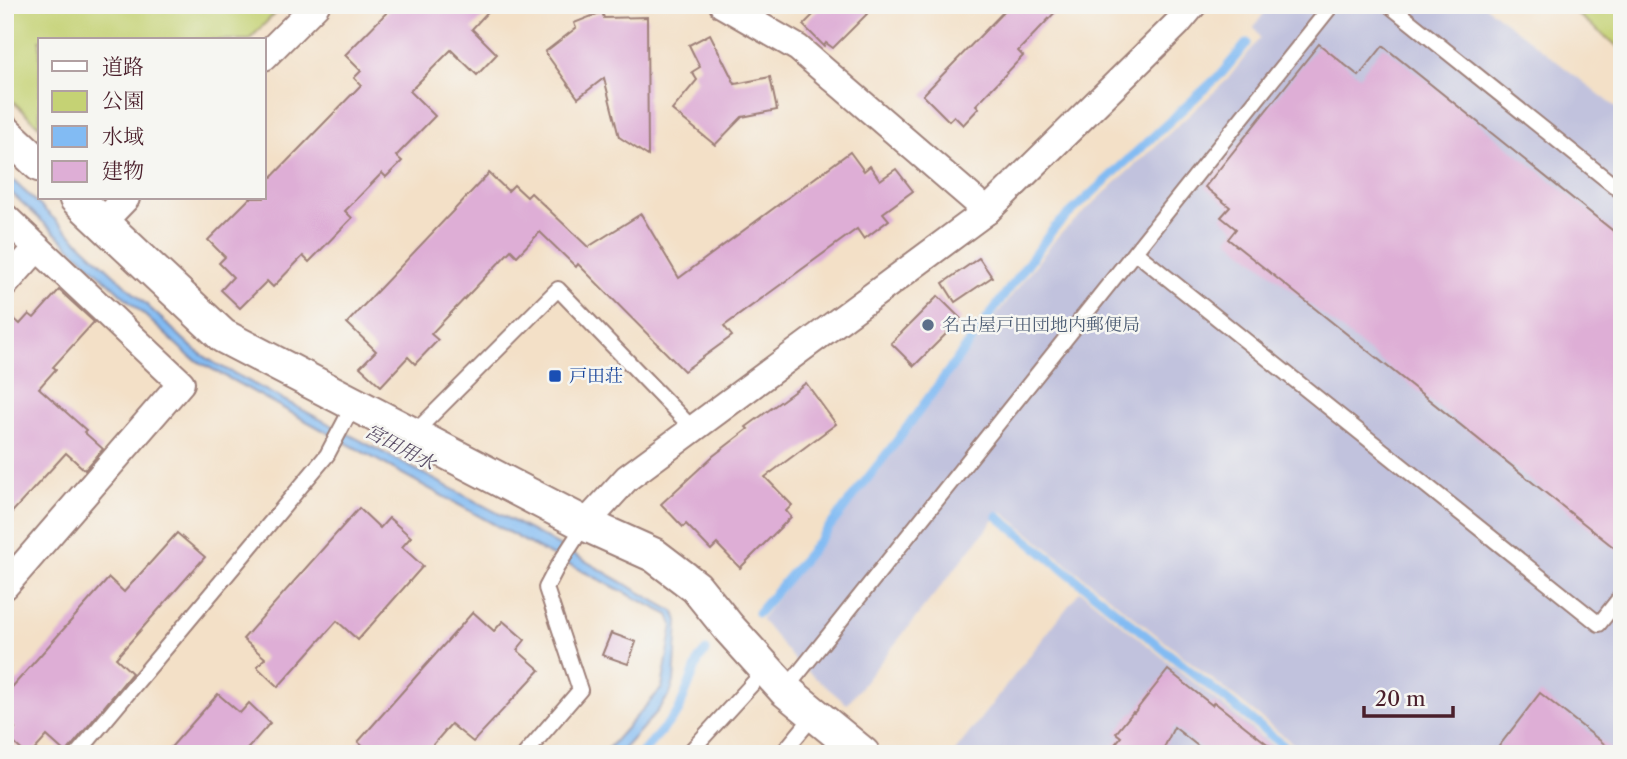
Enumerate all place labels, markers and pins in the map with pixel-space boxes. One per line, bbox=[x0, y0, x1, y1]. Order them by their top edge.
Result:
place label: 名古屋戸田団地内郵便局 bbox=[942, 314, 1140, 336]
marker: 名古屋戸田団地内郵便局 bbox=[920, 317, 936, 333]
place label: 戸田荘 bbox=[569, 365, 623, 387]
marker: 戸田荘 bbox=[547, 368, 563, 384]

